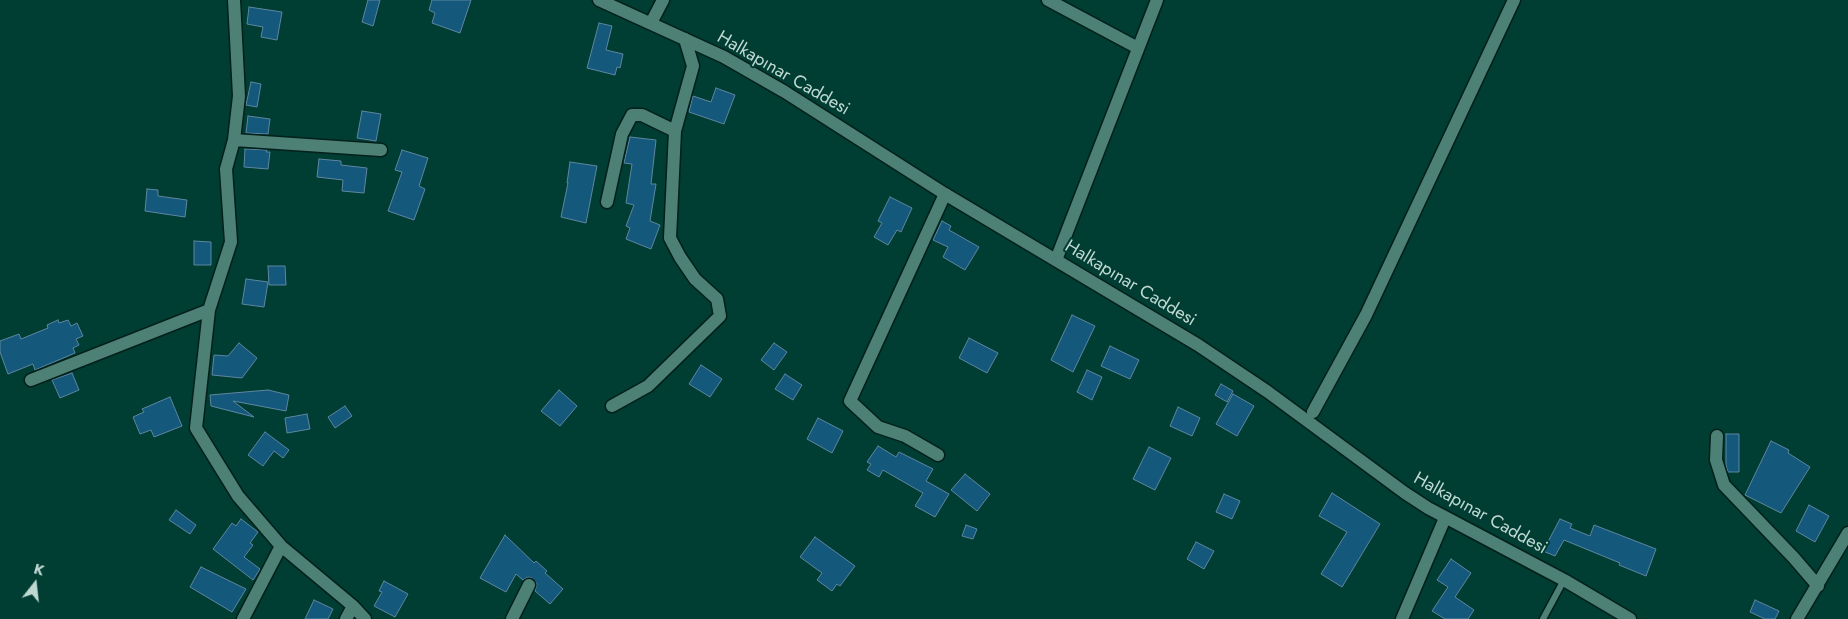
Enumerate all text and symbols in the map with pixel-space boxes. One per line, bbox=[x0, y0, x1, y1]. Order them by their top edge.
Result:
street label: Halkapınar Caddesi bbox=[713, 27, 853, 121]
street label: Halkapınar Caddesi bbox=[1060, 236, 1200, 332]
street label: Halkapınar Caddesi bbox=[1409, 468, 1551, 560]
north arrow bbox=[10, 559, 60, 609]
text: K bbox=[32, 559, 47, 581]

